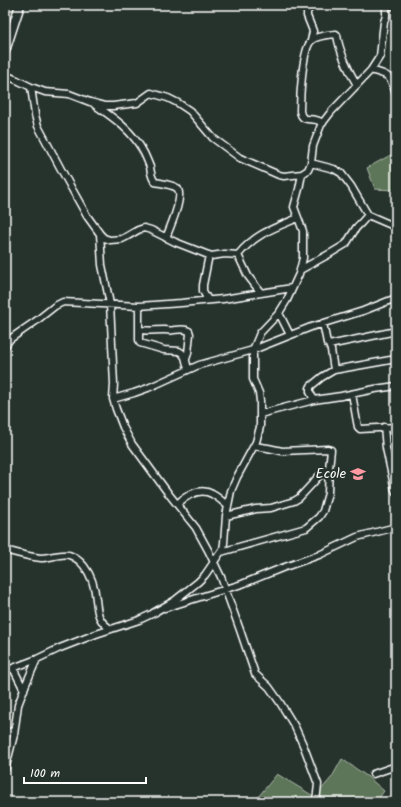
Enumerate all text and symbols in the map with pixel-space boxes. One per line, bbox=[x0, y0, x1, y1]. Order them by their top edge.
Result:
place label: Ecole bbox=[316, 463, 347, 485]
school or university icon: Ecole bbox=[349, 465, 367, 483]
scale bar bbox=[24, 759, 146, 785]
text: 100 m bbox=[30, 764, 61, 783]

